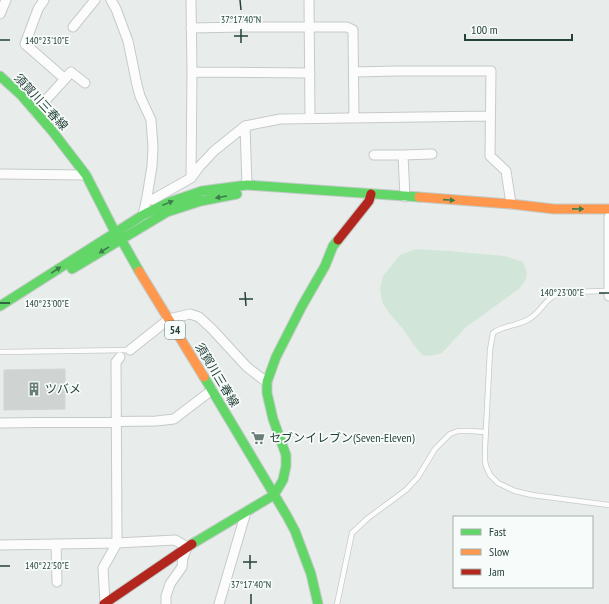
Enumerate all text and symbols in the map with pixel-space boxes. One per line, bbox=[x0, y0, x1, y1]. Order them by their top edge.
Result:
text: 37°17'40"N bbox=[221, 13, 261, 26]
scale bar bbox=[465, 16, 572, 42]
text: 100 m bbox=[471, 22, 498, 37]
text: 140°23'10"E bbox=[25, 34, 69, 47]
street label: 須賀川三春線 bbox=[11, 70, 71, 133]
one-way arrow bbox=[215, 194, 227, 200]
one-way arrow bbox=[443, 196, 455, 203]
one-way arrow bbox=[162, 200, 174, 206]
one-way arrow bbox=[572, 206, 585, 212]
one-way arrow bbox=[98, 246, 110, 253]
one-way arrow bbox=[51, 266, 61, 274]
text: 140°23'00"E bbox=[540, 286, 584, 299]
text: 140°23'00"E bbox=[25, 297, 69, 310]
road number: 54 bbox=[165, 321, 185, 339]
street label: 須賀川三春線 bbox=[192, 340, 242, 409]
building icon: ツバメ bbox=[26, 381, 42, 397]
place label: ツバメ bbox=[45, 381, 81, 396]
supermarket icon: セブンイレブン(Seven-Eleven) bbox=[250, 430, 266, 446]
place label: セブンイレブン(Seven-Eleven) bbox=[269, 430, 415, 445]
legend bbox=[453, 516, 593, 588]
text: Fast bbox=[489, 524, 507, 539]
text: Slow bbox=[489, 544, 510, 559]
text: 140°22'50"E bbox=[25, 559, 69, 572]
text: Jam bbox=[488, 564, 505, 579]
text: 37°17'40"N bbox=[231, 578, 271, 591]

